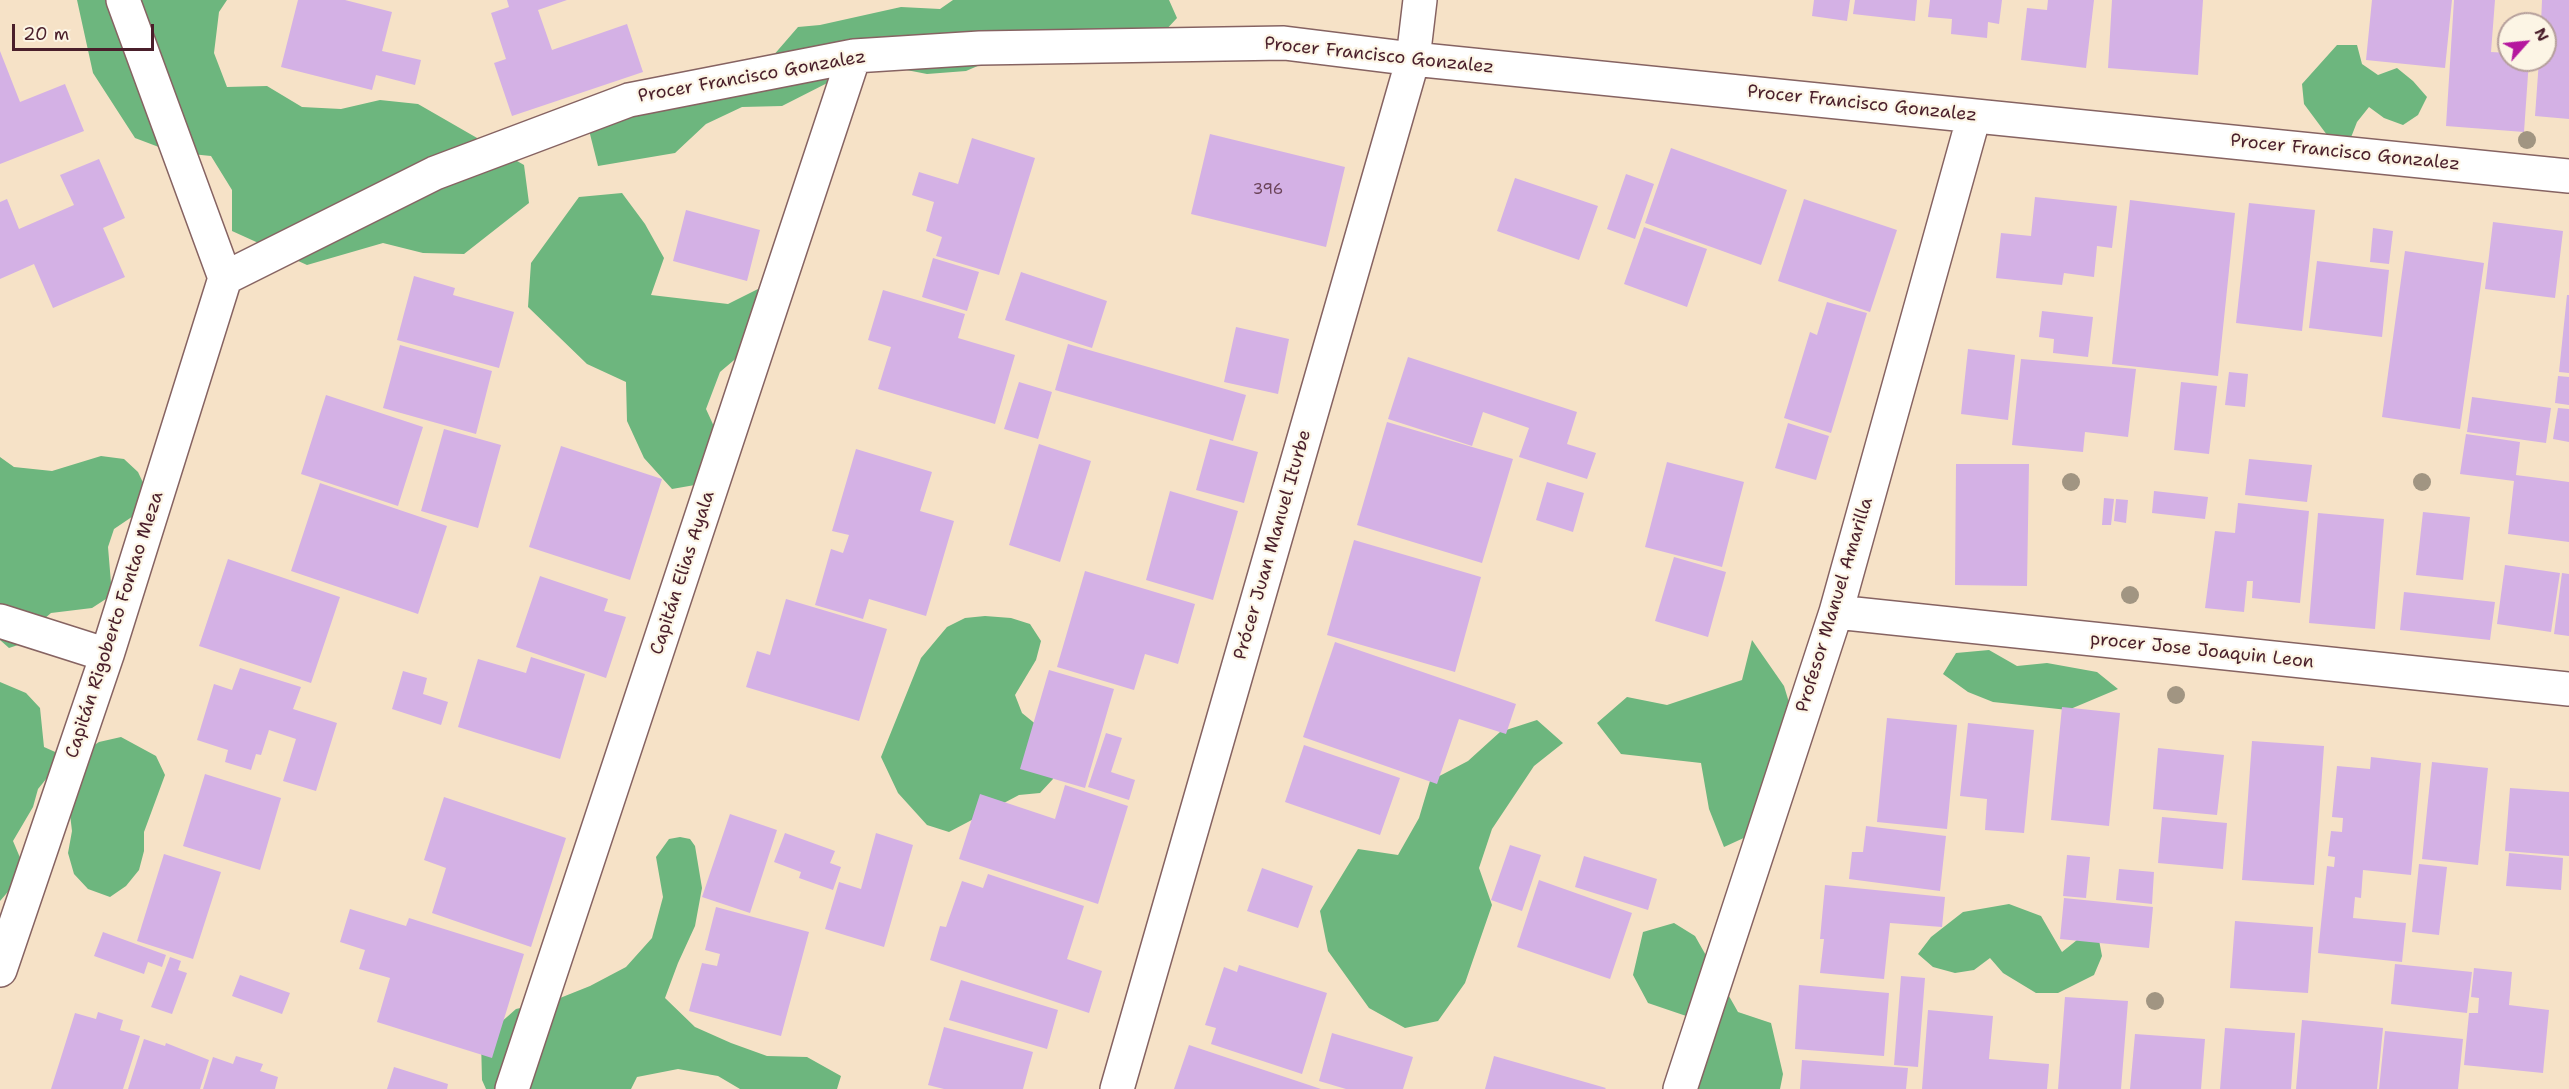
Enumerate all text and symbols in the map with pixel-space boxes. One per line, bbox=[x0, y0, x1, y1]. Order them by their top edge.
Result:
scale bar bbox=[15, 12, 158, 50]
north arrow bbox=[2497, 12, 2557, 72]
text: 20 m bbox=[23, 22, 69, 46]
text: N bbox=[2529, 24, 2554, 45]
street label: Procer Francisco Gonzalez bbox=[1263, 33, 1495, 79]
street label: Procer Francisco Gonzalez bbox=[636, 46, 868, 108]
street label: Procer Francisco Gonzalez bbox=[1746, 81, 1978, 127]
street label: Procer Francisco Gonzalez bbox=[2229, 130, 2461, 176]
house number: 396 bbox=[1253, 181, 1283, 199]
street label: Prócer Juan Manuel Iturbe bbox=[1230, 427, 1316, 663]
street label: Capitán Elias Ayala bbox=[646, 488, 720, 658]
street label: Capitán Rigoberto Fontao Meza bbox=[62, 489, 168, 761]
street label: Profesor Manuel Amarilla bbox=[1792, 495, 1878, 715]
street label: procer Jose Joaquin Leon bbox=[2089, 629, 2315, 673]

